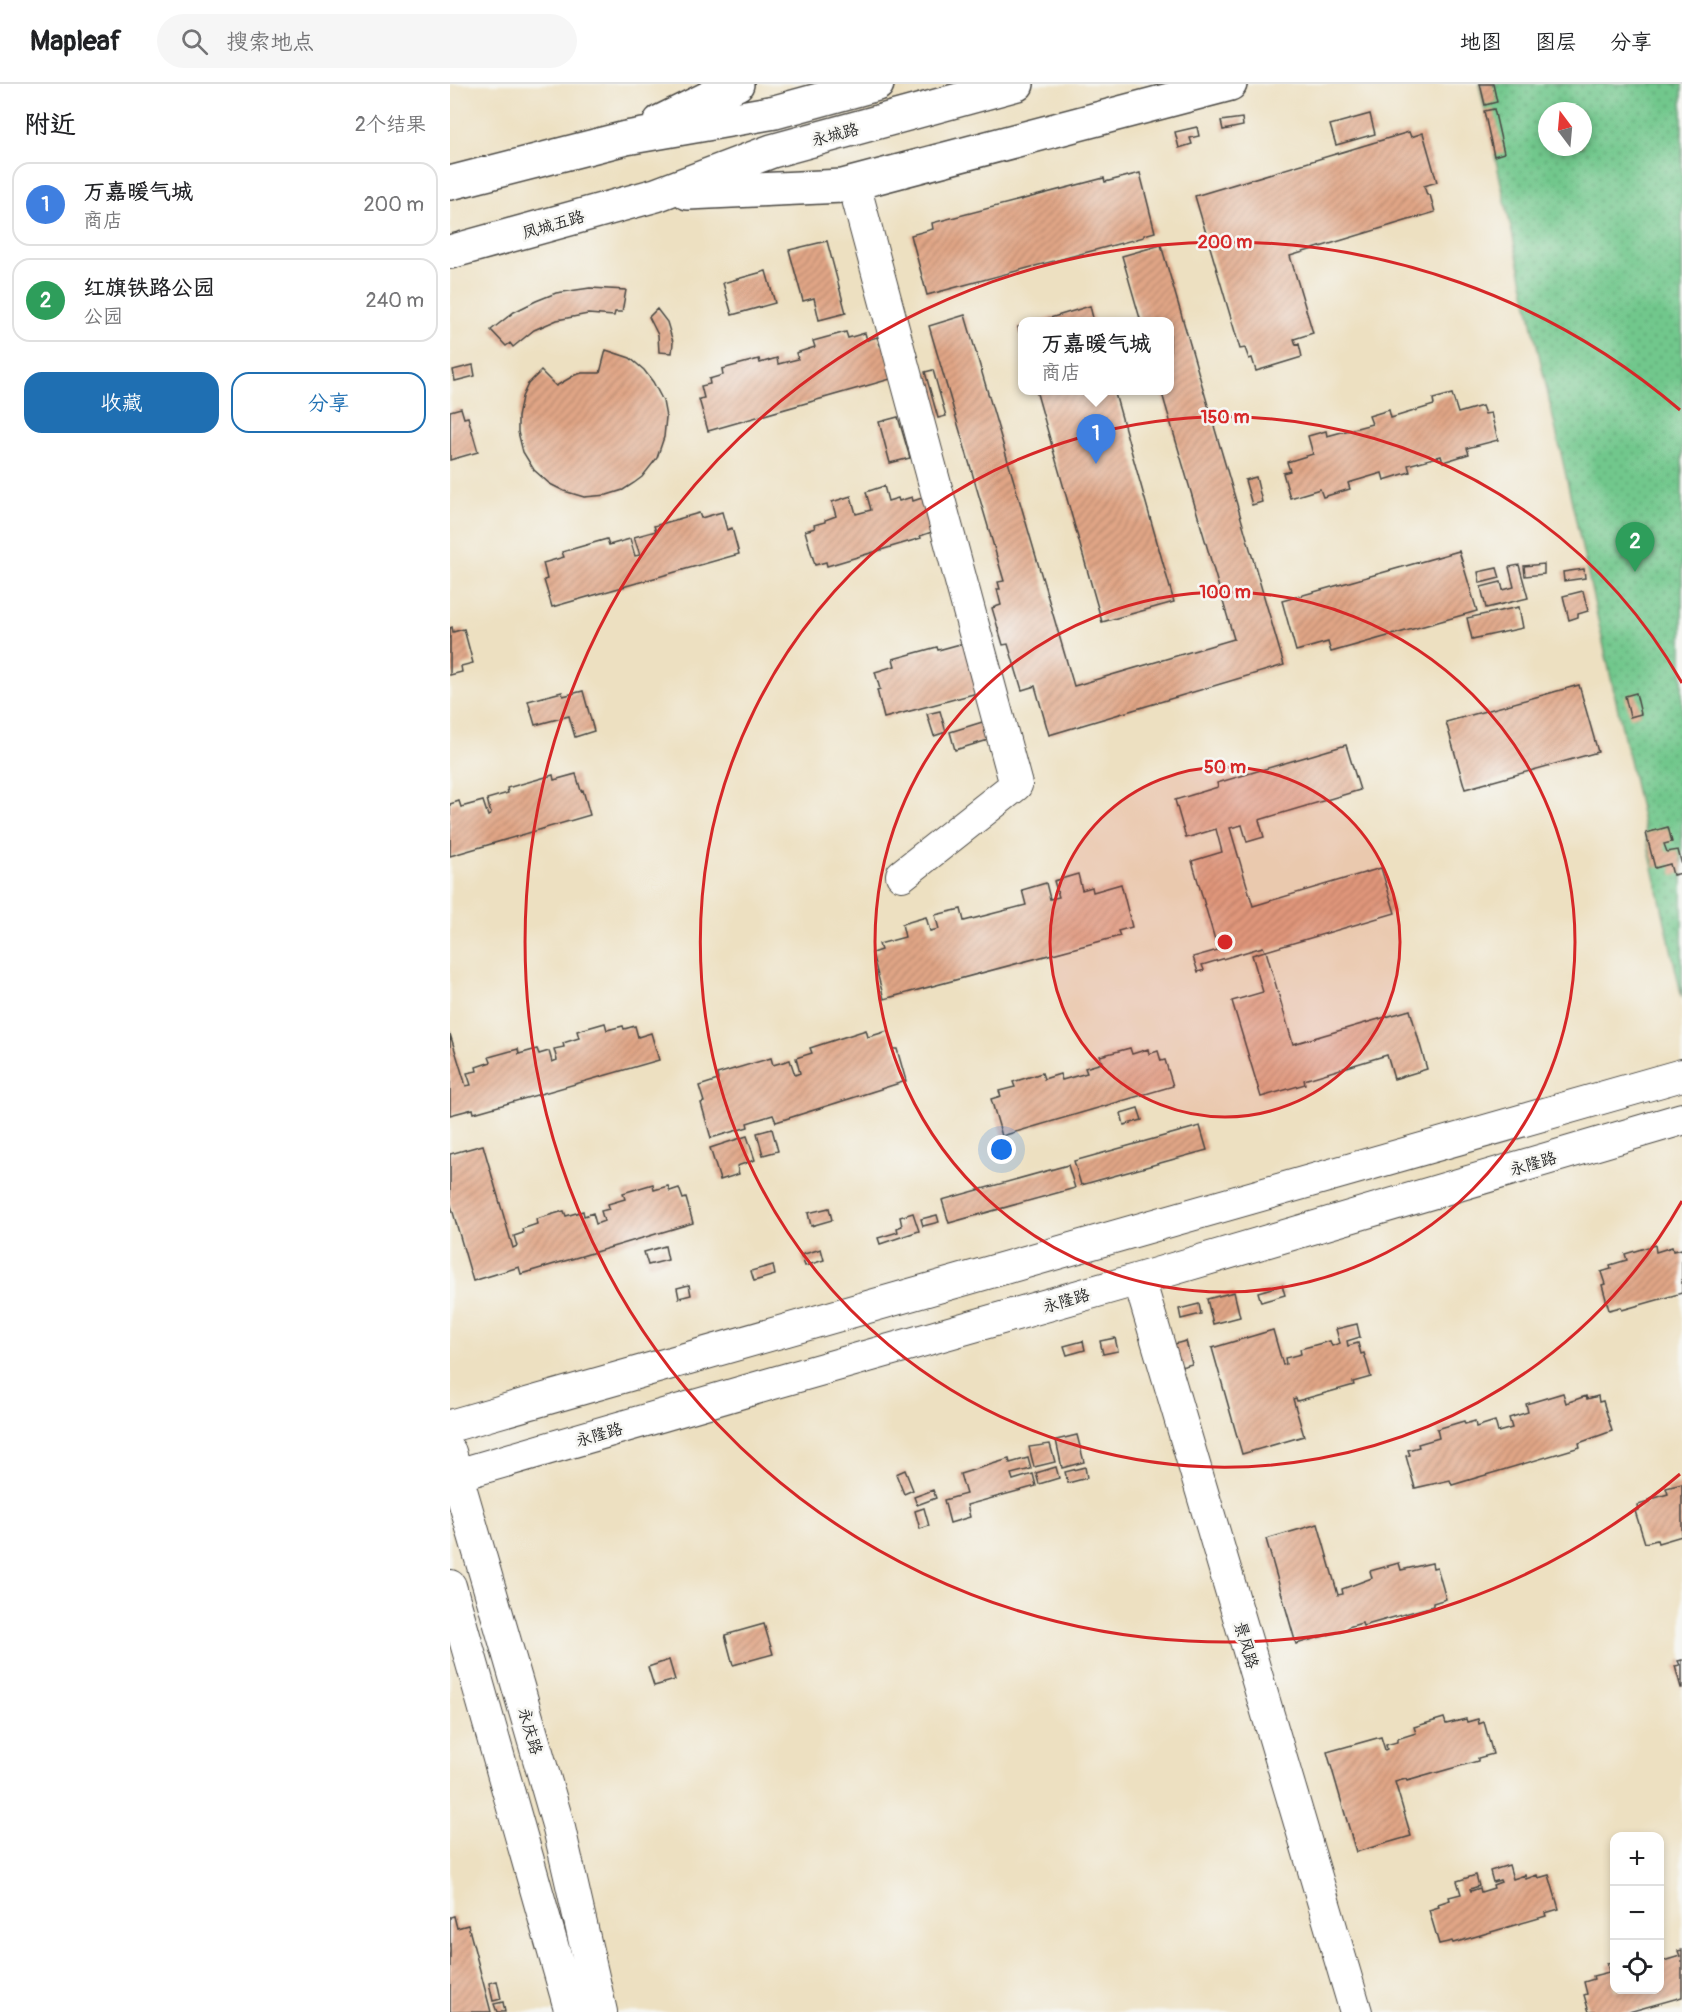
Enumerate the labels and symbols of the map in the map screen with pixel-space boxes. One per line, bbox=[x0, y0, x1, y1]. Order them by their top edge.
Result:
north arrow bbox=[1538, 102, 1592, 156]
street label: 永城路 bbox=[809, 119, 861, 151]
street label: 凤城五路 bbox=[520, 207, 587, 243]
text: 200 m bbox=[1198, 231, 1252, 254]
text: 150 m bbox=[1201, 406, 1250, 429]
pin: 1 bbox=[1076, 414, 1116, 464]
pin: 2 bbox=[1616, 522, 1654, 572]
text: 100 m bbox=[1199, 581, 1251, 604]
text: 50 m bbox=[1204, 756, 1246, 779]
centre of rings bbox=[1215, 932, 1235, 952]
your location bbox=[987, 1135, 1016, 1164]
street label: 永隆路 bbox=[1507, 1148, 1559, 1180]
street label: 永隆路 bbox=[1040, 1285, 1092, 1317]
street label: 永隆路 bbox=[573, 1419, 625, 1451]
street label: 景风路 bbox=[1230, 1619, 1262, 1671]
street label: 永庆路 bbox=[514, 1705, 546, 1757]

